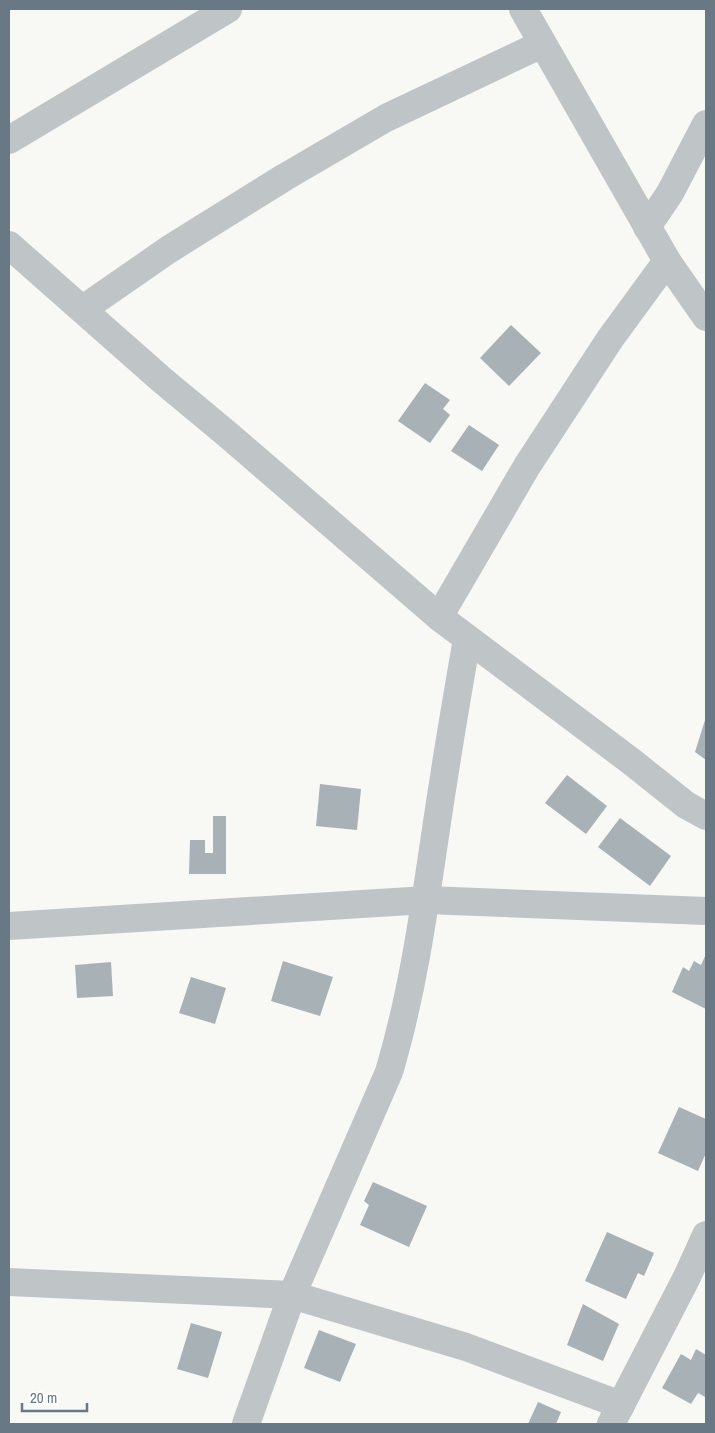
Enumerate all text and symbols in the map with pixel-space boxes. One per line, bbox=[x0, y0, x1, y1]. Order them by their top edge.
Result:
scale bar bbox=[22, 1380, 88, 1412]
text: 20 m bbox=[30, 1387, 57, 1408]

